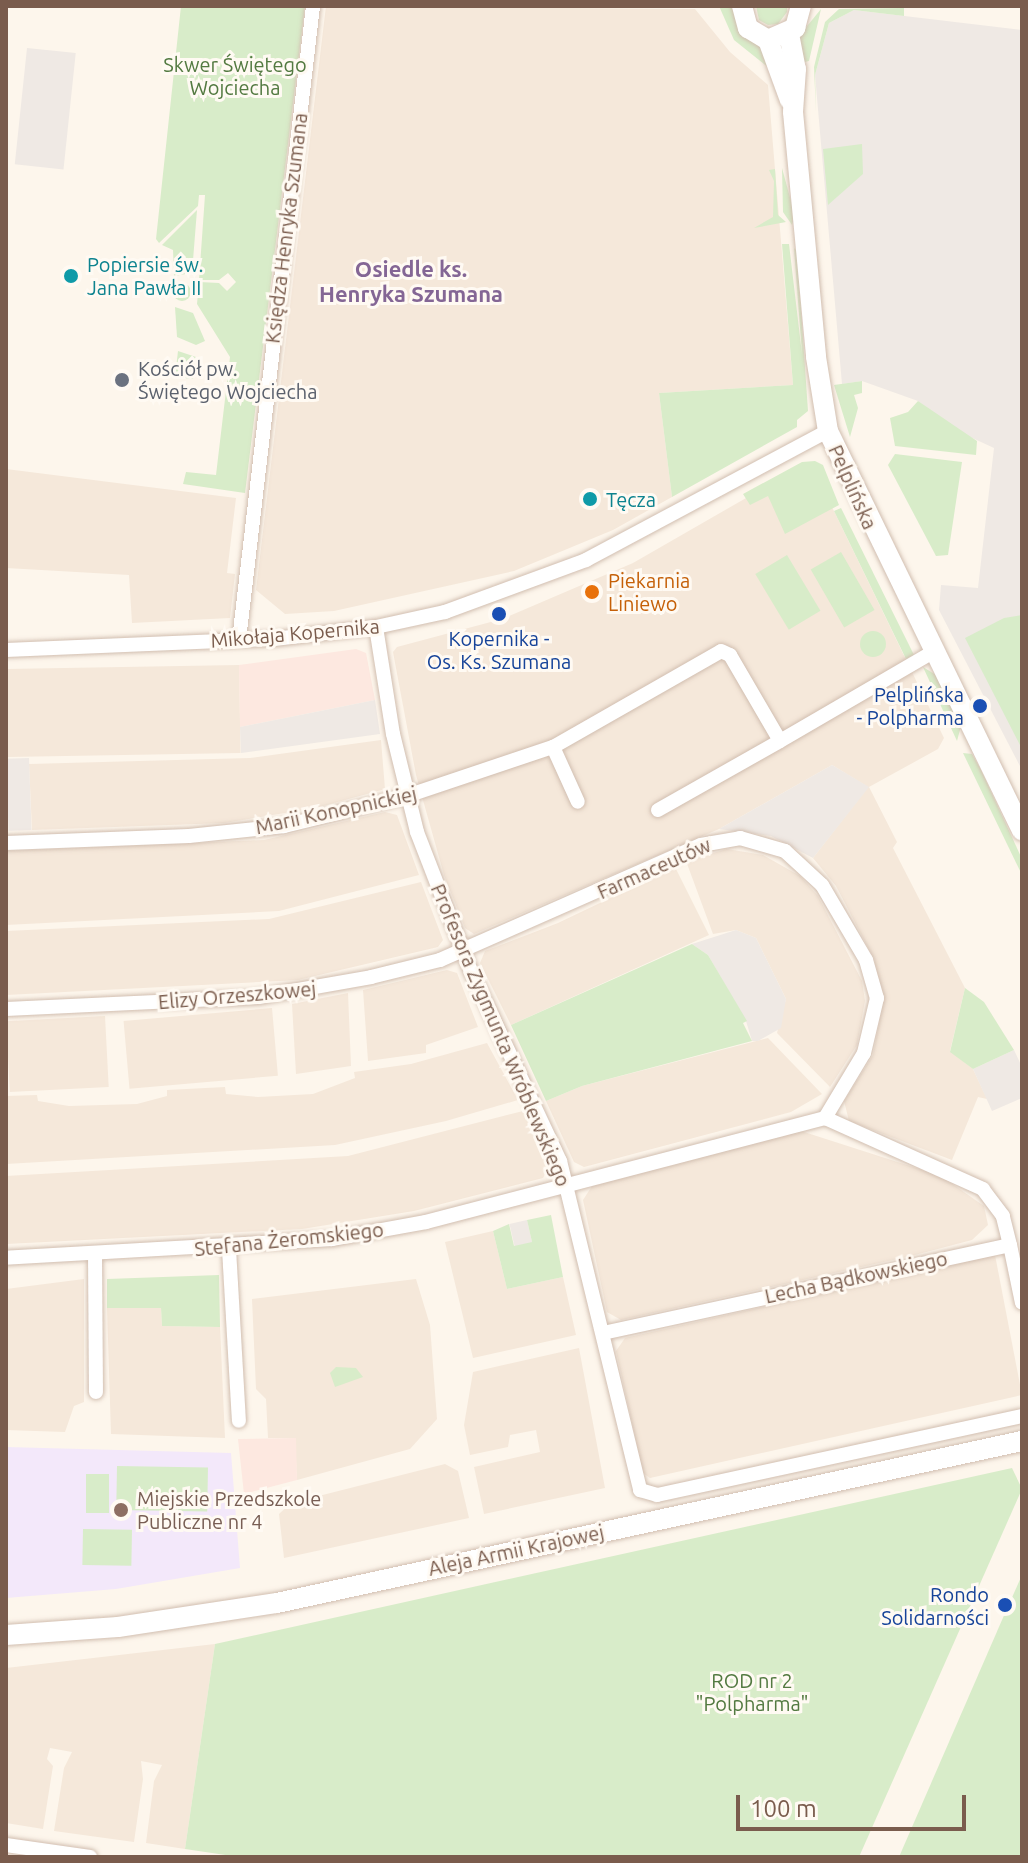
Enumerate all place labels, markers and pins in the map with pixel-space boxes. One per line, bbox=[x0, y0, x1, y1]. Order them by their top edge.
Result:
place label: Popiersie św. Jana Pawła II bbox=[87, 252, 203, 299]
marker: Popiersie św. Jana Pawła II bbox=[62, 267, 80, 285]
place label: Kościół pw. Świętego Wojciecha bbox=[138, 356, 317, 403]
marker: Kościół pw. Świętego Wojciecha bbox=[113, 371, 131, 389]
place label: Tęcza bbox=[606, 487, 656, 511]
marker: Tęcza bbox=[581, 490, 599, 508]
place label: Piekarnia Liniewo bbox=[608, 568, 690, 615]
marker: Piekarnia Liniewo bbox=[583, 583, 601, 601]
marker: Kopernika - Os. Ks. Szumana bbox=[490, 605, 508, 623]
place label: Kopernika - Os. Ks. Szumana bbox=[427, 626, 571, 673]
place label: Pelplińska - Polpharma bbox=[856, 682, 964, 729]
marker: Pelplińska - Polpharma bbox=[971, 697, 989, 715]
place label: Miejskie Przedszkole Publiczne nr 4 bbox=[137, 1486, 321, 1533]
marker: Miejskie Przedszkole Publiczne nr 4 bbox=[112, 1501, 130, 1519]
place label: Rondo Solidarności bbox=[881, 1582, 989, 1629]
marker: Rondo Solidarności bbox=[996, 1596, 1014, 1614]

